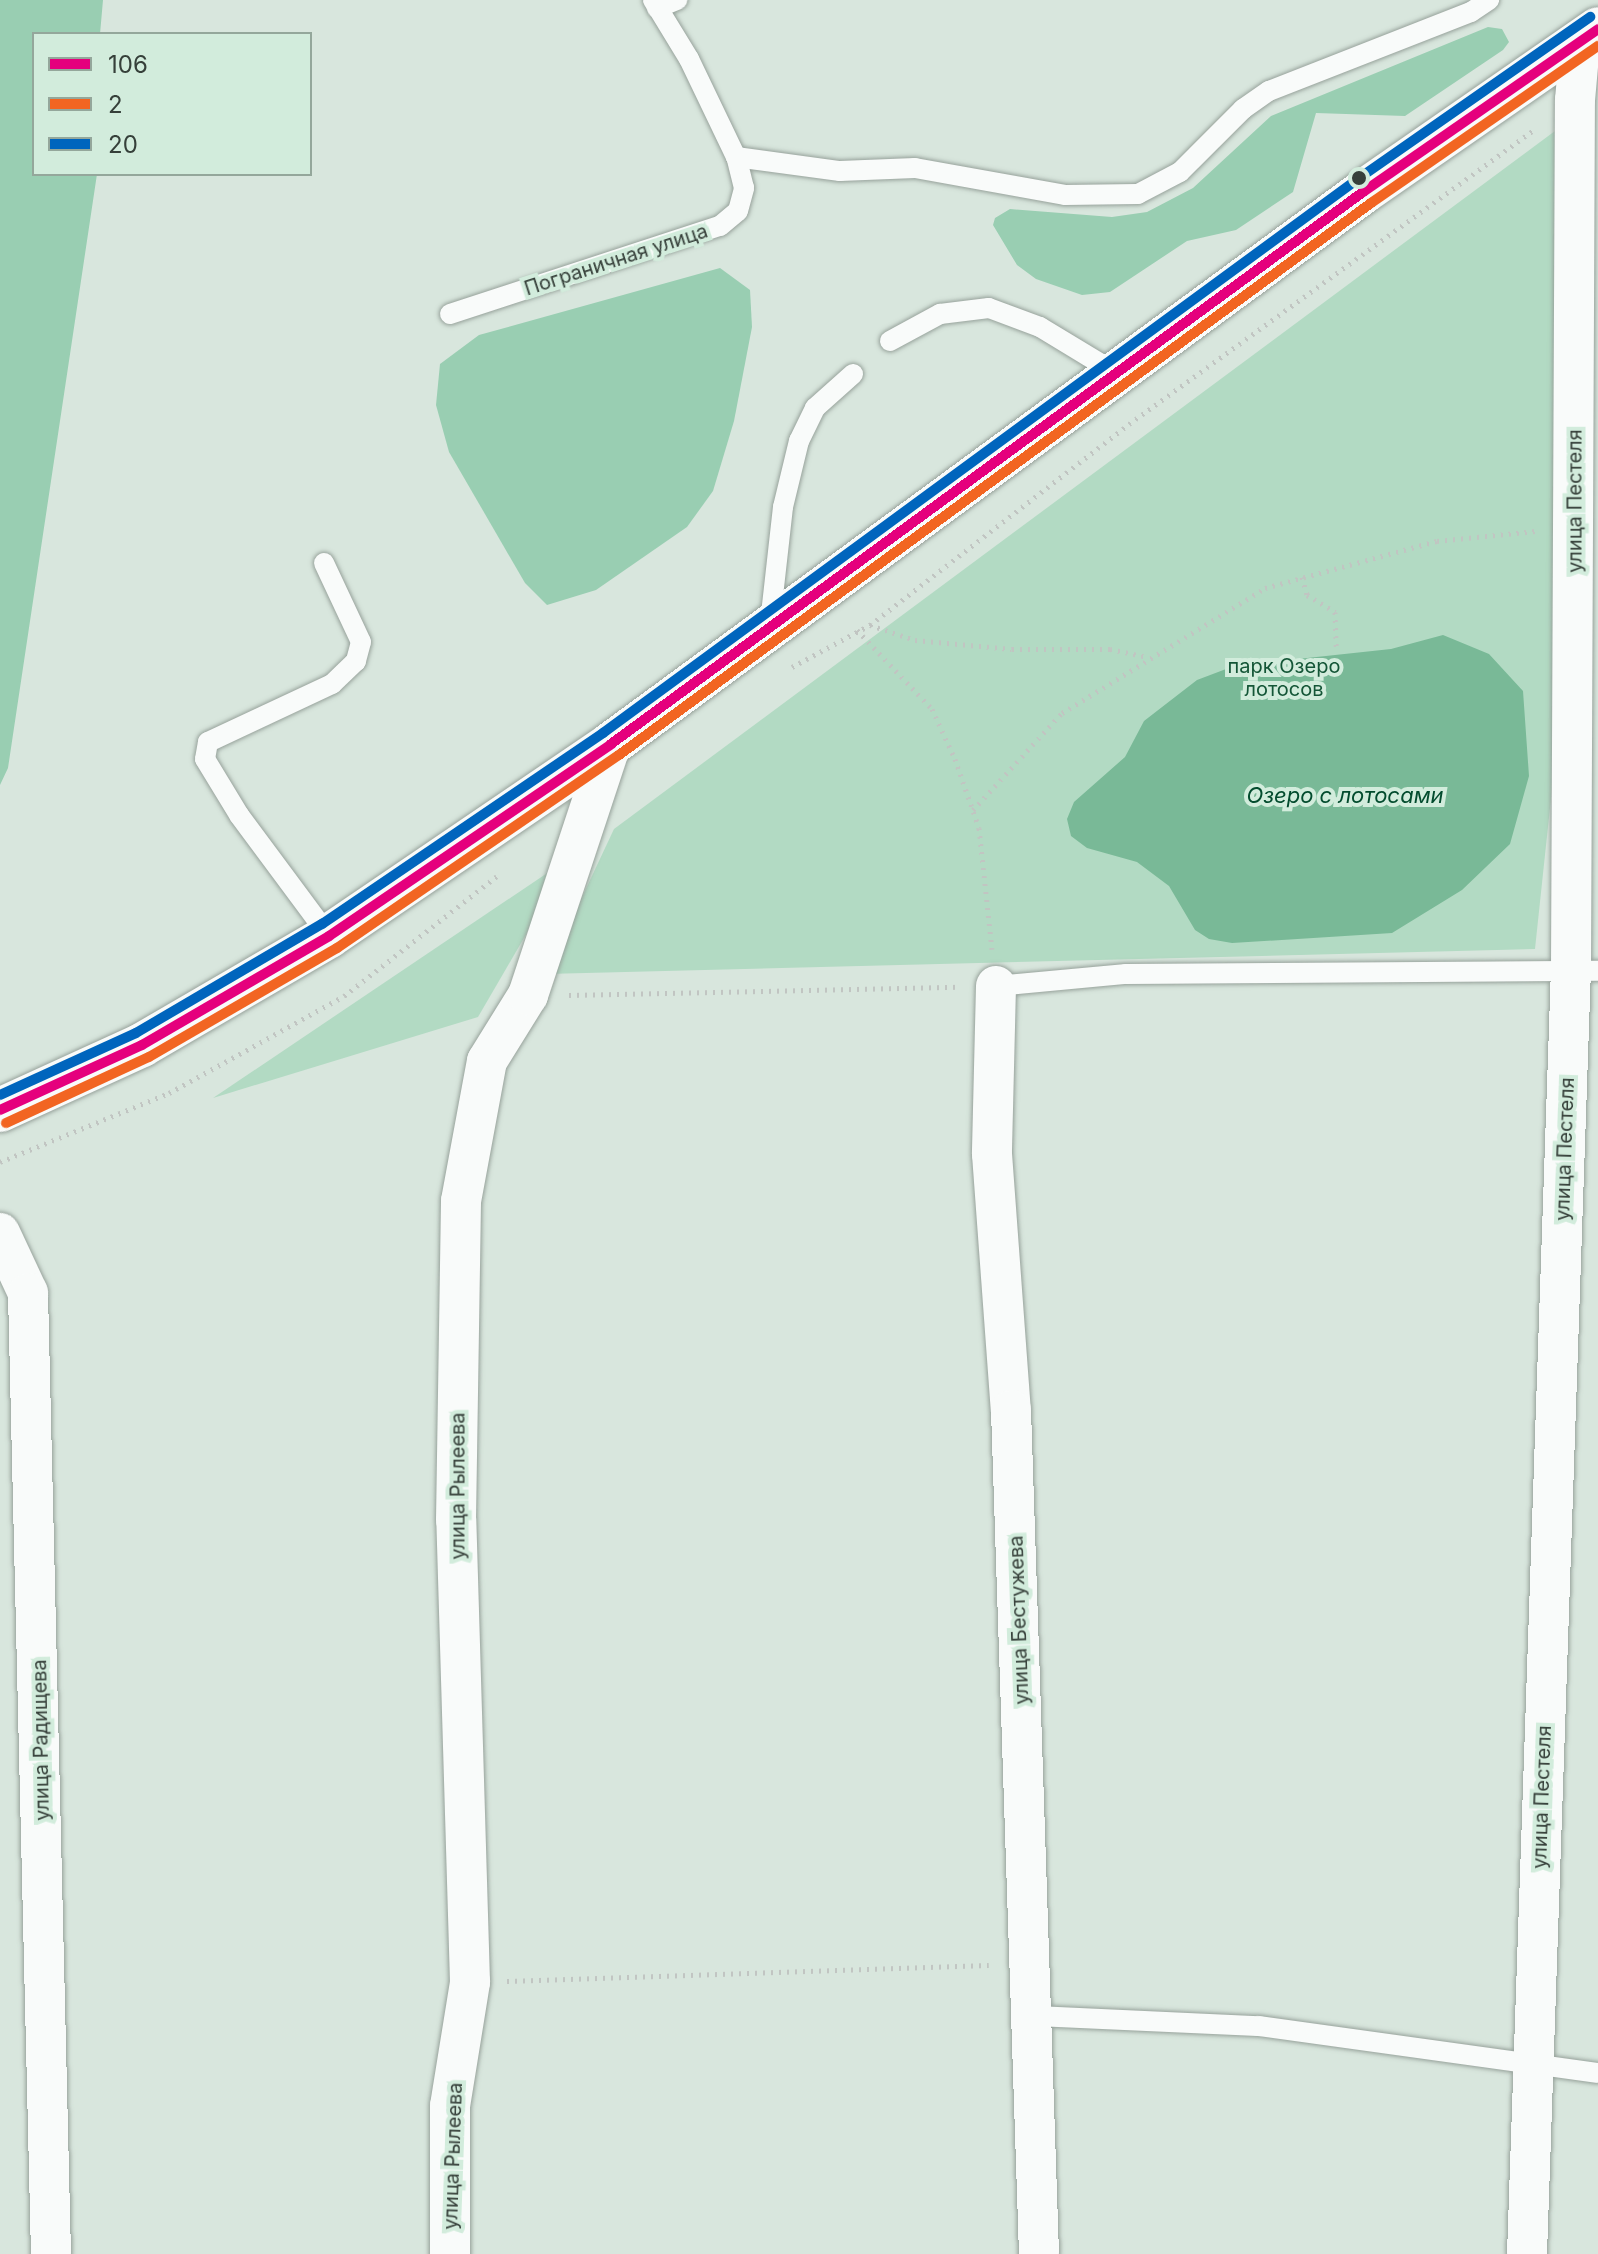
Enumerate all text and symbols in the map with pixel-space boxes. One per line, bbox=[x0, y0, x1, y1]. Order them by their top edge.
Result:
legend bbox=[32, 32, 312, 176]
text: 106 bbox=[108, 50, 148, 79]
text: 2 bbox=[108, 90, 123, 119]
text: 20 bbox=[108, 130, 138, 159]
unlabelled marker bbox=[1351, 170, 1367, 186]
street label: Пограничная улица bbox=[521, 219, 711, 301]
street label: улица Пестеля bbox=[1563, 429, 1587, 573]
park label: парк Озеро лотосов bbox=[1228, 654, 1340, 701]
water label: Озеро с лотосами bbox=[1246, 783, 1444, 809]
street label: улица Пестеля bbox=[1551, 1077, 1579, 1221]
street label: улица Рылеева bbox=[446, 1412, 470, 1560]
street label: улица Бестужева bbox=[1004, 1535, 1034, 1705]
street label: улица Радищева bbox=[28, 1659, 54, 1821]
street label: улица Пестеля bbox=[1528, 1725, 1556, 1869]
street label: улица Рылеева bbox=[438, 2082, 468, 2230]

